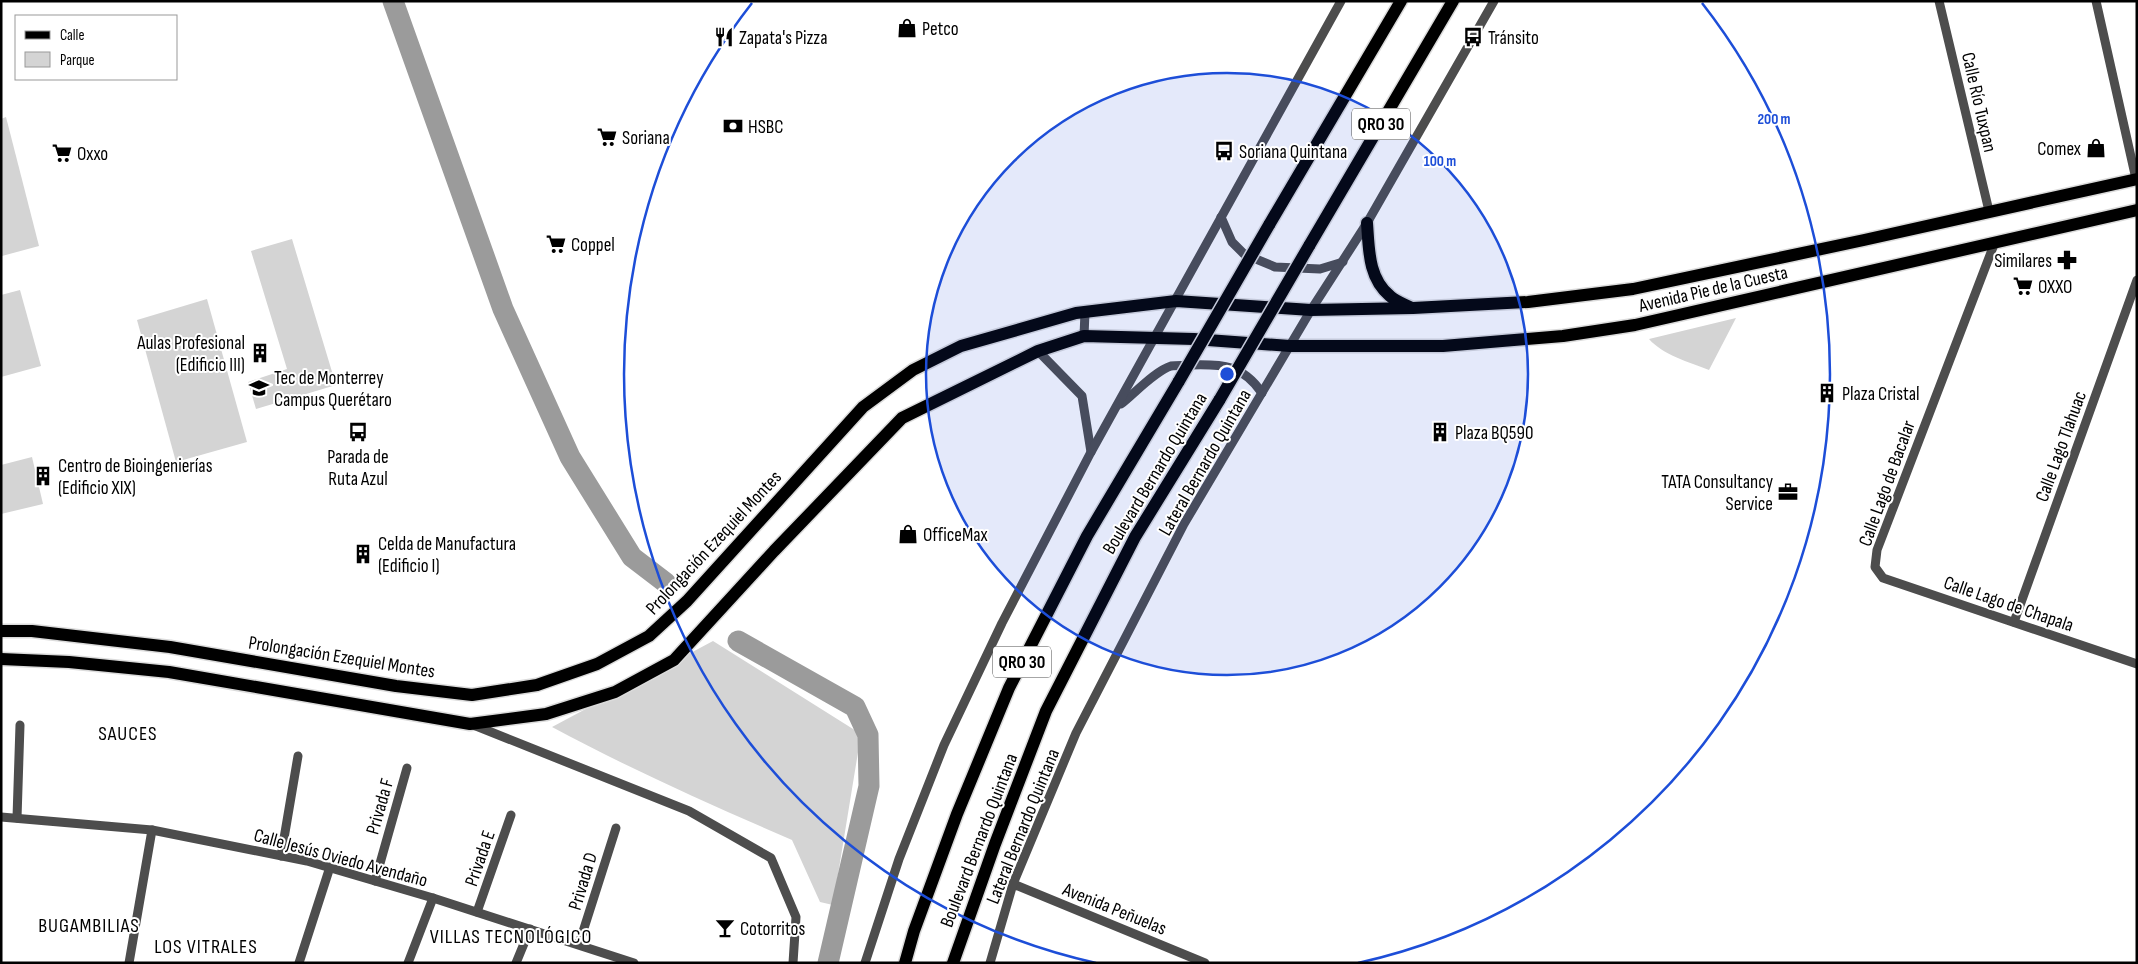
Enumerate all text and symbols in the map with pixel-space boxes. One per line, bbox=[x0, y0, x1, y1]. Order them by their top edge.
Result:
legend bbox=[15, 15, 178, 80]
shop icon: Petco bbox=[896, 17, 918, 39]
place label: Petco bbox=[922, 18, 959, 41]
text: Calle bbox=[60, 26, 84, 45]
restaurant icon: Zapata's Pizza bbox=[713, 26, 735, 48]
bus stop icon: Tránsito bbox=[1462, 26, 1484, 48]
place label: Zapata's Pizza bbox=[739, 27, 827, 50]
place label: Tránsito bbox=[1488, 27, 1539, 50]
street label: Calle Río Tuxpan bbox=[1956, 50, 2001, 155]
text: Parque bbox=[60, 51, 95, 70]
road number: QRO 30 bbox=[1352, 108, 1410, 140]
text: 200 m bbox=[1757, 110, 1791, 129]
bank icon: HSBC bbox=[722, 115, 744, 137]
place label: HSBC bbox=[748, 116, 783, 139]
supermarket icon: Soriana bbox=[596, 126, 618, 148]
place label: Soriana bbox=[622, 127, 670, 150]
shop icon: Comex bbox=[2085, 137, 2107, 159]
place label: Comex bbox=[2037, 138, 2081, 161]
bus stop icon: Soriana Quintana bbox=[1213, 140, 1235, 162]
place label: Soriana Quintana bbox=[1239, 141, 1347, 164]
supermarket icon: Oxxo bbox=[51, 142, 73, 164]
place label: Oxxo bbox=[77, 143, 108, 166]
text: 100 m bbox=[1424, 152, 1456, 171]
supermarket icon: Coppel bbox=[545, 233, 567, 255]
place label: Coppel bbox=[571, 234, 615, 257]
pharmacy icon: Similares bbox=[2056, 249, 2078, 271]
place label: Similares bbox=[1994, 250, 2052, 273]
street label: Avenida Pie de la Cuesta bbox=[1636, 261, 1790, 318]
supermarket icon: OXXO bbox=[2012, 275, 2034, 297]
place label: OXXO bbox=[2038, 276, 2073, 299]
place label: Aulas Profesional (Edificio III) bbox=[136, 332, 245, 377]
building icon: Aulas Profesional (Edificio III) bbox=[249, 342, 271, 364]
centre of rings bbox=[1218, 365, 1236, 383]
place label: Tec de Monterrey Campus Querétaro bbox=[274, 367, 392, 412]
school or university icon: Tec de Monterrey Campus Querétaro bbox=[248, 377, 270, 399]
building icon: Plaza Cristal bbox=[1816, 382, 1838, 404]
place label: Plaza Cristal bbox=[1842, 383, 1920, 406]
street label: Lateral Bernardo Quintana bbox=[1154, 385, 1257, 540]
street label: Calle Lago Tlahuac bbox=[2031, 388, 2092, 505]
street label: Boulevard Bernardo Quintana bbox=[1098, 389, 1213, 559]
street label: Calle Lago de Bacalar bbox=[1854, 417, 1921, 550]
bus stop icon: Parada de Ruta Azul bbox=[347, 421, 369, 443]
building icon: Plaza BQ590 bbox=[1429, 421, 1451, 443]
place label: Plaza BQ590 bbox=[1455, 422, 1533, 445]
place label: Parada de Ruta Azul bbox=[327, 446, 389, 491]
place label: Centro de Bioingenierías (Edificio XIX) bbox=[58, 455, 213, 500]
building icon: Centro de Bioingenierías (Edificio XIX) bbox=[32, 465, 54, 487]
street label: Prolongación Ezequiel Montes bbox=[641, 466, 787, 620]
place label: TATA Consultancy Service bbox=[1661, 471, 1774, 516]
office icon: TATA Consultancy Service bbox=[1777, 481, 1799, 503]
shop icon: OfficeMax bbox=[897, 523, 919, 545]
place label: OfficeMax bbox=[923, 524, 988, 547]
place label: Celda de Manufactura (Edificio I) bbox=[378, 533, 516, 578]
building icon: Celda de Manufactura (Edificio I) bbox=[352, 543, 374, 565]
street label: Calle Lago de Chapala bbox=[1940, 571, 2077, 637]
street label: Prolongación Ezequiel Montes bbox=[247, 631, 437, 684]
road number: QRO 30 bbox=[993, 646, 1051, 678]
district label: SAUCES bbox=[98, 722, 158, 746]
street label: Lateral Bernardo Quintana bbox=[982, 746, 1065, 907]
street label: Boulevard Bernardo Quintana bbox=[936, 750, 1023, 931]
street label: Privada F bbox=[362, 776, 399, 837]
street label: Calle Jesús Oviedo Avendaño bbox=[251, 824, 430, 893]
street label: Privada E bbox=[460, 828, 501, 889]
street label: Privada D bbox=[564, 850, 603, 913]
street label: Avenida Peñuelas bbox=[1058, 878, 1170, 941]
district label: BUGAMBILIAS bbox=[38, 914, 140, 938]
bar icon: Cotorritos bbox=[714, 917, 736, 939]
place label: Cotorritos bbox=[740, 918, 805, 941]
district label: VILLAS TECNOLÓGICO bbox=[430, 925, 592, 949]
district label: LOS VITRALES bbox=[154, 935, 258, 959]

